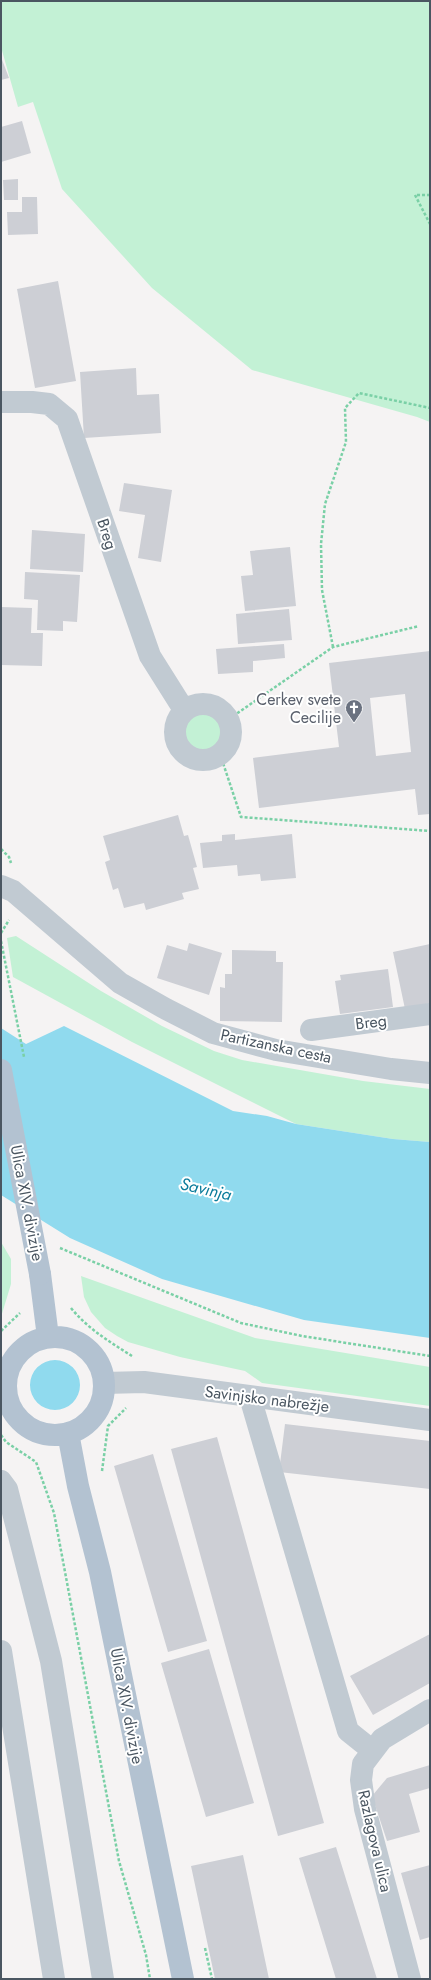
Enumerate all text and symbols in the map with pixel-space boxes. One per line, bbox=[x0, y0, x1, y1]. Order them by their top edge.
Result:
street label: Breg bbox=[91, 515, 123, 553]
place label: Cerkev svete Cecilije bbox=[256, 688, 341, 729]
church icon: Cerkev svete Cecilije bbox=[344, 698, 364, 723]
street label: Breg bbox=[354, 1009, 388, 1035]
street label: Partizanska cesta bbox=[218, 1023, 334, 1069]
street label: Ulica XIV. divizije bbox=[4, 1143, 50, 1263]
water label: Savinja bbox=[178, 1171, 235, 1207]
street label: Savinjsko nabrežje bbox=[204, 1380, 330, 1418]
street label: Ulica XIV. divizije bbox=[104, 1646, 150, 1766]
street label: Razlagova ulica bbox=[352, 1788, 398, 1894]

